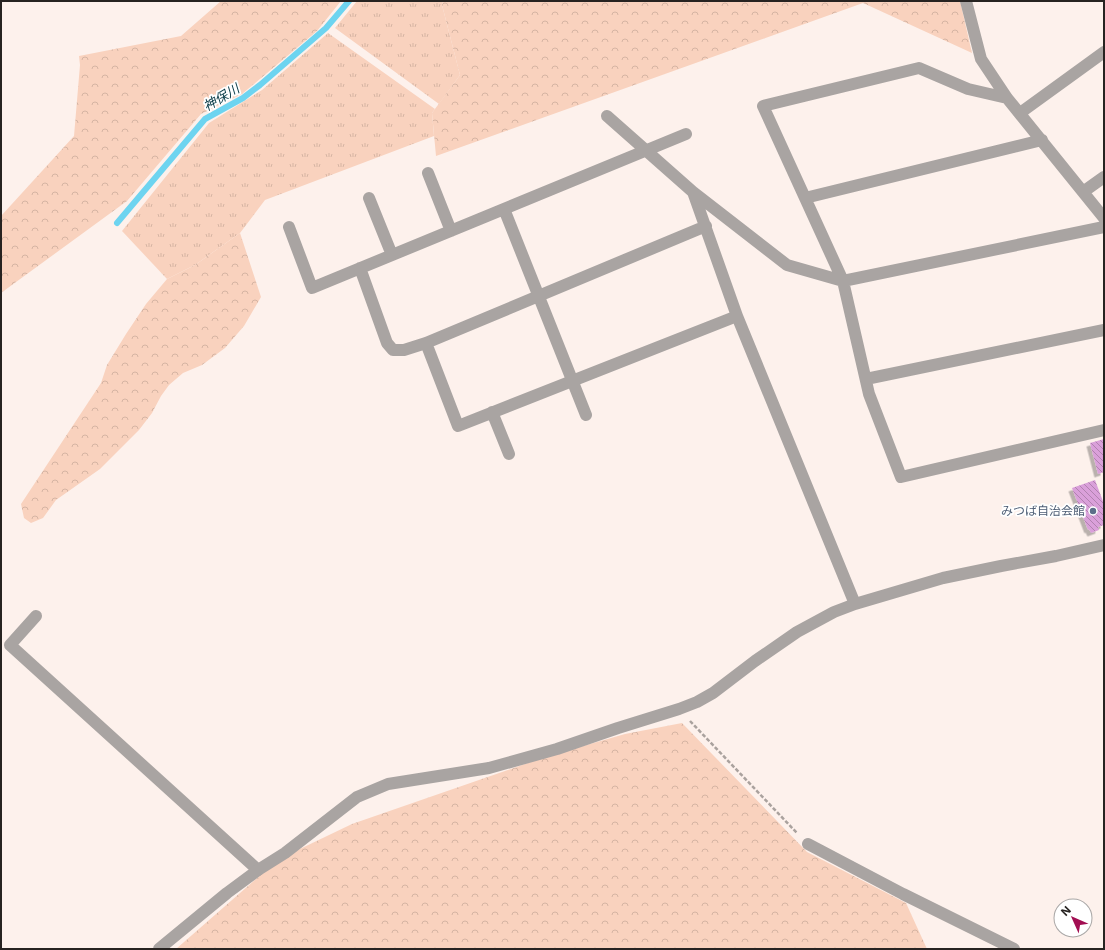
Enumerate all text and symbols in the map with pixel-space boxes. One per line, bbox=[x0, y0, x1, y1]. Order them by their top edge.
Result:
water label: 神保川 bbox=[200, 79, 244, 114]
place label: みつば自治会館 bbox=[1001, 503, 1085, 518]
marker: みつば自治会館 bbox=[1088, 506, 1098, 516]
north arrow bbox=[1053, 898, 1093, 938]
text: N bbox=[1058, 903, 1074, 919]

